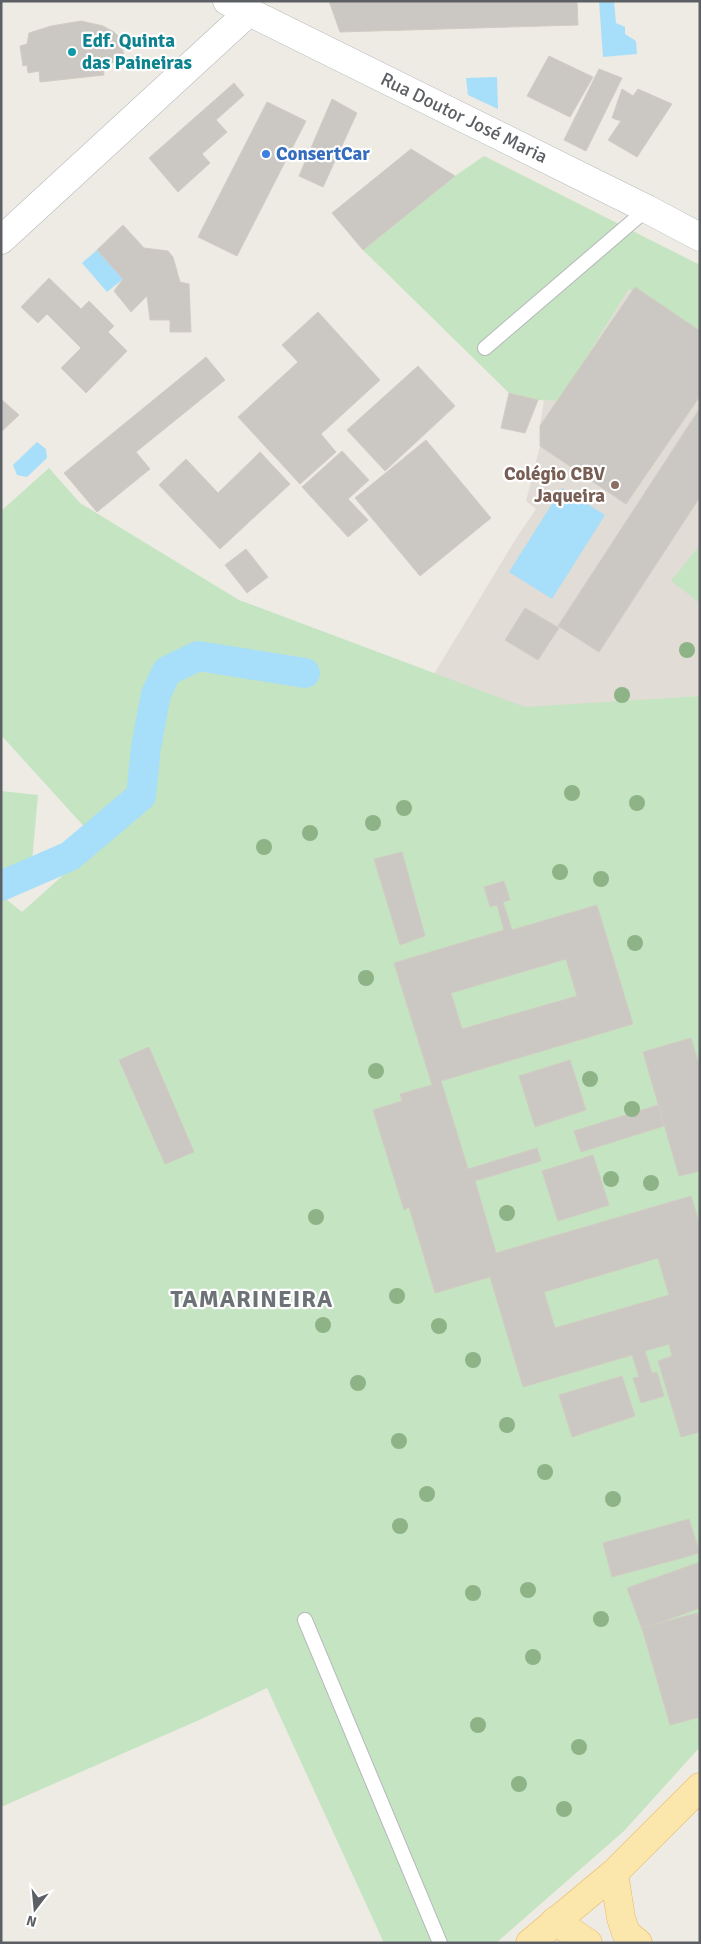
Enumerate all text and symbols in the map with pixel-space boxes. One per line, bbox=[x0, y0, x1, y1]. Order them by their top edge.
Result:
place label: Edf. Quinta das Paineiras bbox=[82, 29, 192, 75]
marker: Edf. Quinta das Paineiras bbox=[66, 46, 78, 58]
street label: Rua Doutor José Maria bbox=[377, 67, 551, 169]
place label: ConsertCar bbox=[276, 142, 370, 166]
marker: ConsertCar bbox=[260, 148, 272, 160]
place label: Colégio CBV Jaqueira bbox=[504, 462, 605, 508]
marker: Colégio CBV Jaqueira bbox=[609, 479, 621, 491]
district label: TAMARINEIRA bbox=[171, 1284, 333, 1314]
north arrow bbox=[10, 1884, 60, 1934]
text: N bbox=[25, 1912, 39, 1931]

